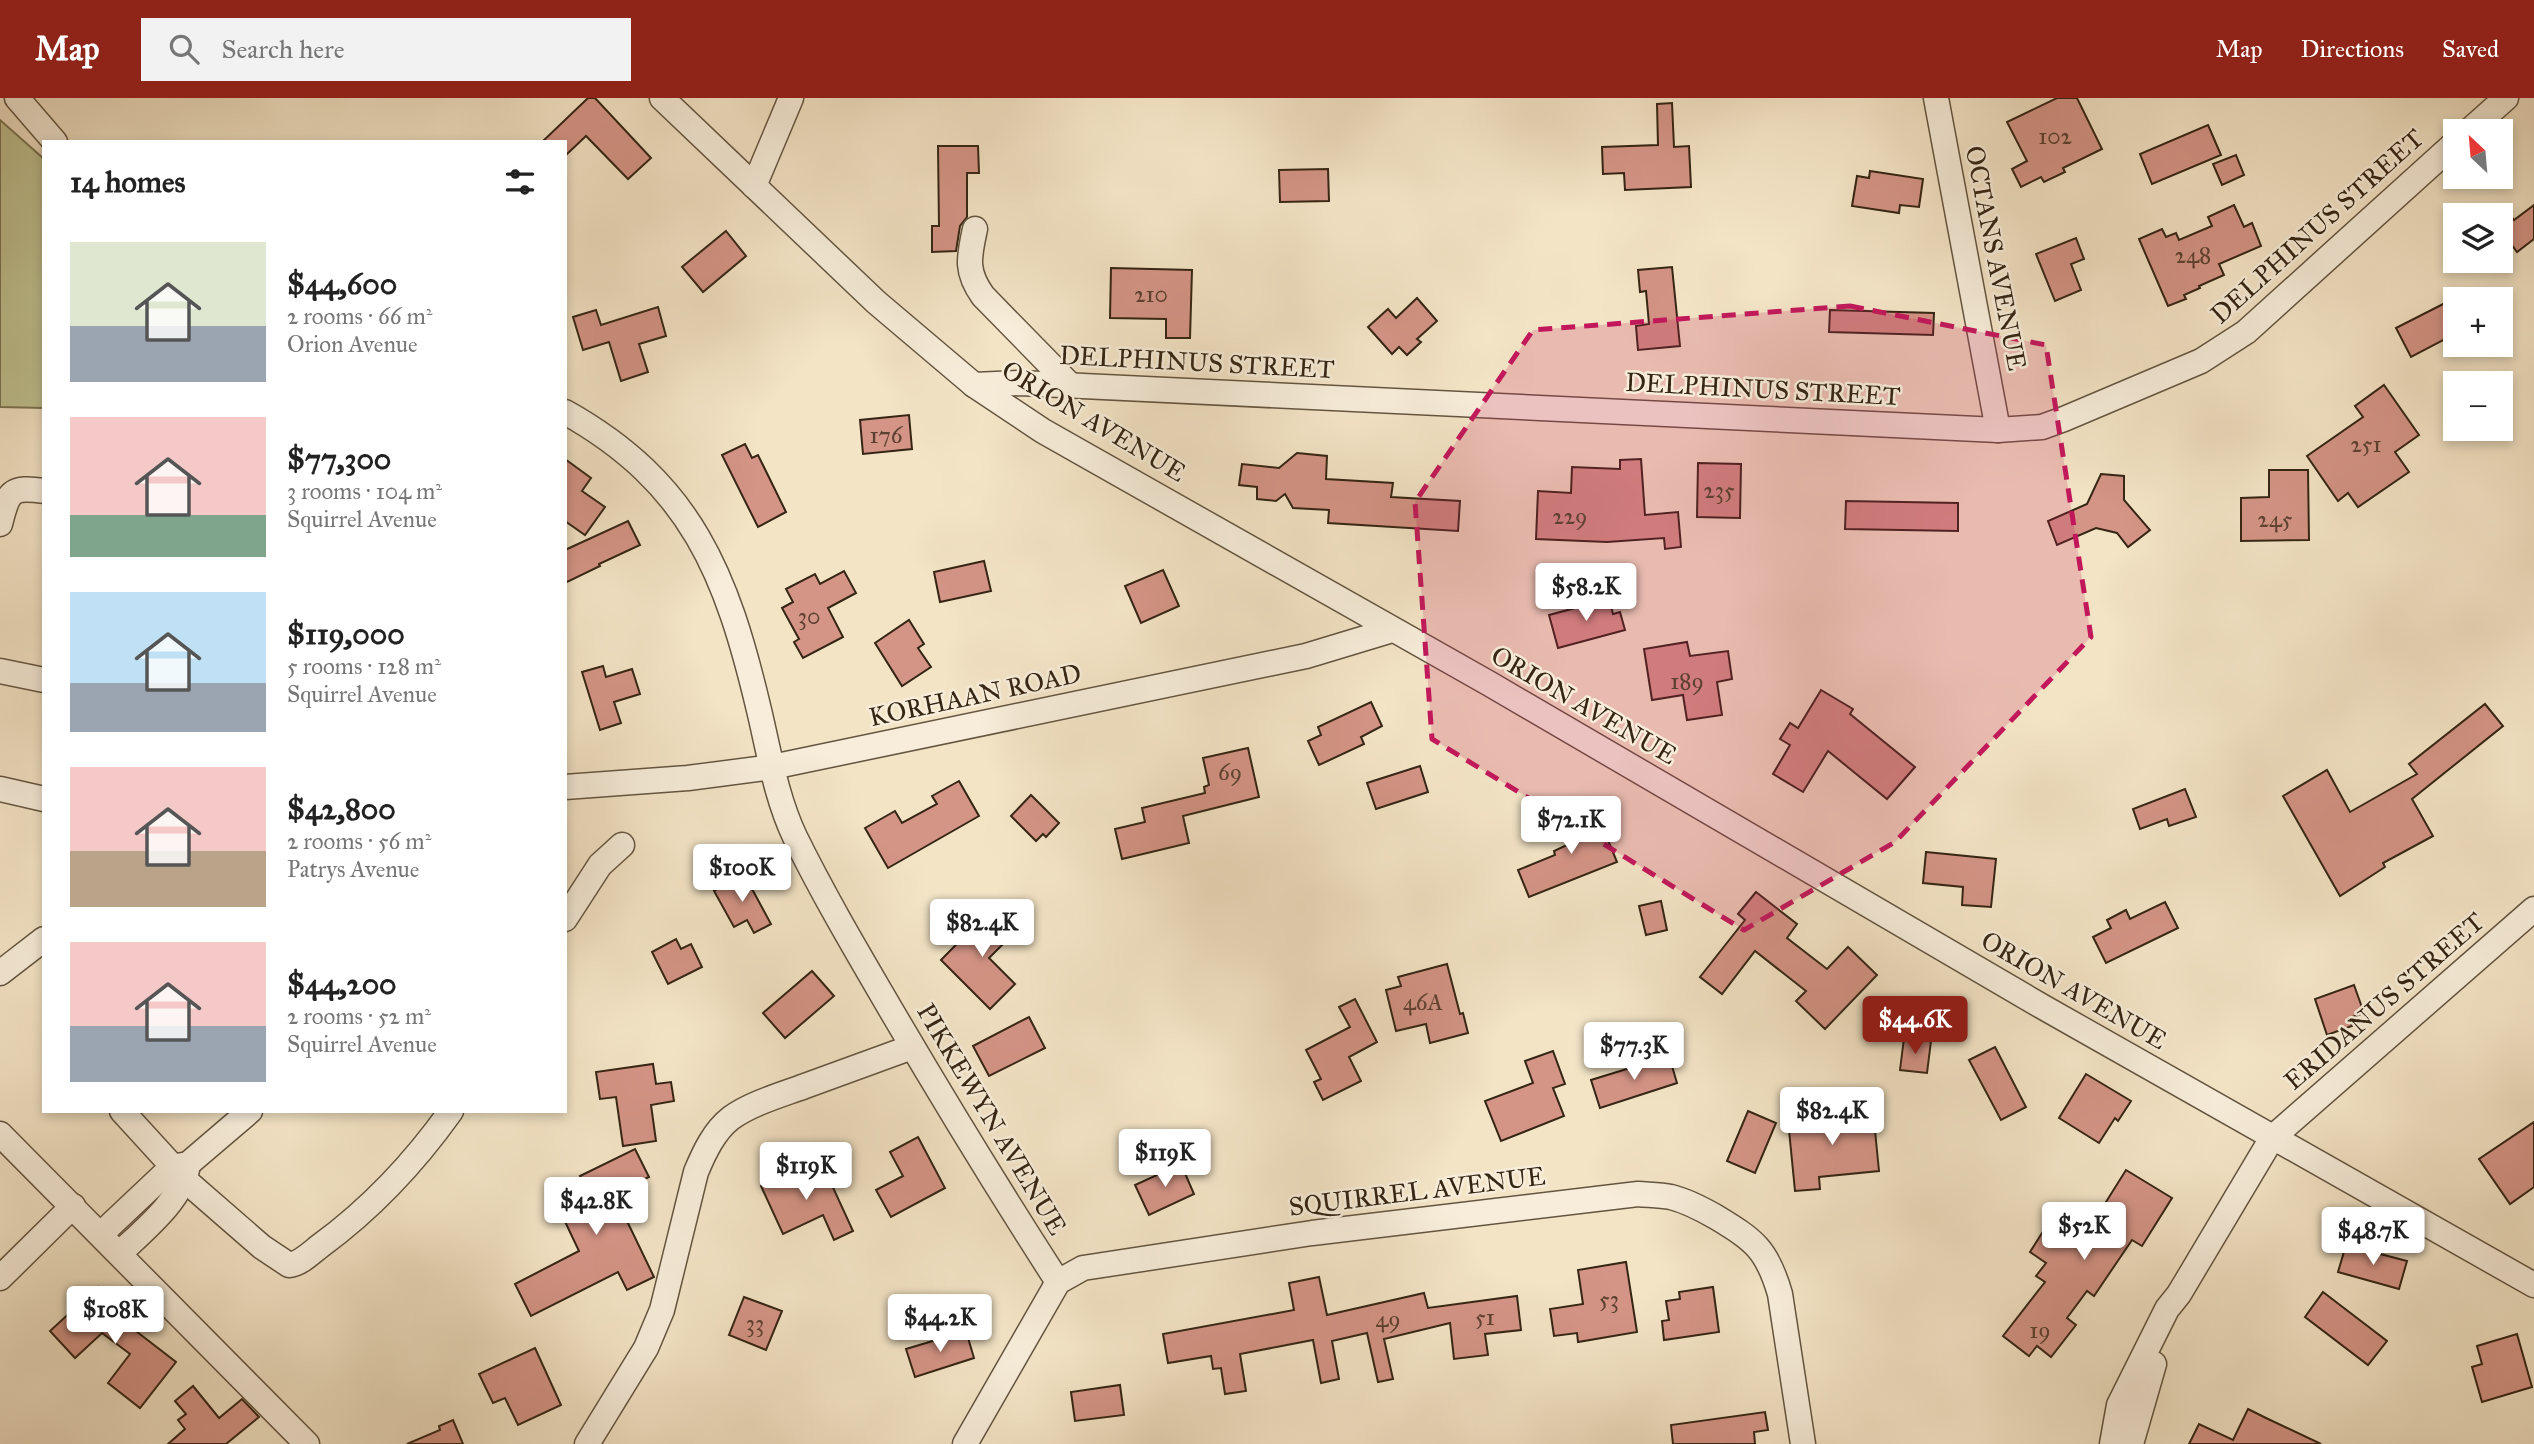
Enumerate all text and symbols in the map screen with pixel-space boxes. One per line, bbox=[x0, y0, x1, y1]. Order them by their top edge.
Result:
search box bbox=[141, 18, 631, 81]
text: Map bbox=[35, 29, 99, 69]
icon: search bbox=[165, 30, 203, 68]
text: Search here bbox=[221, 33, 345, 65]
text: Map bbox=[2216, 34, 2263, 64]
text: Directions bbox=[2301, 34, 2404, 64]
text: Saved bbox=[2442, 34, 2499, 64]
north arrow bbox=[2443, 119, 2513, 189]
map controls bbox=[2443, 119, 2513, 441]
house number: 102 bbox=[2038, 122, 2073, 150]
street label: DELPHINUS STREET bbox=[2204, 122, 2430, 330]
street label: OCTANS AVENUE bbox=[1959, 143, 2033, 373]
icon: filters bbox=[501, 163, 539, 201]
text: 14 homes bbox=[70, 164, 185, 200]
button: layers bbox=[2443, 203, 2513, 273]
house number: 248 bbox=[2175, 241, 2211, 269]
text: $44,600 bbox=[287, 266, 397, 302]
icon: home bbox=[126, 270, 210, 354]
house number: 210 bbox=[1134, 280, 1168, 308]
button: + bbox=[2443, 287, 2513, 357]
text: 2 rooms · 66 m² bbox=[287, 302, 432, 330]
text: Orion Avenue bbox=[287, 330, 418, 358]
street label: DELPHINUS STREET bbox=[1059, 339, 1336, 385]
street label: ORION AVENUE bbox=[996, 353, 1192, 489]
street label: DELPHINUS STREET bbox=[1625, 366, 1902, 412]
button: − bbox=[2443, 371, 2513, 441]
house number: 176 bbox=[869, 421, 904, 449]
house number: 251 bbox=[2351, 430, 2381, 458]
text: $77,300 bbox=[287, 441, 391, 477]
icon: home bbox=[126, 445, 210, 529]
house number: 235 bbox=[1703, 476, 1735, 504]
text: 3 rooms · 104 m² bbox=[287, 477, 442, 505]
house number: 229 bbox=[1553, 502, 1587, 530]
text: Squirrel Avenue bbox=[287, 505, 437, 533]
house number: 245 bbox=[2258, 505, 2293, 533]
pin: $58.2K bbox=[1529, 564, 1643, 623]
text: $58.2K bbox=[1551, 572, 1621, 600]
house number: 30 bbox=[798, 602, 820, 630]
text: $119,000 bbox=[287, 616, 405, 652]
icon: home bbox=[126, 620, 210, 704]
street label: ORION AVENUE bbox=[1485, 639, 1683, 771]
text: 5 rooms · 128 m² bbox=[287, 652, 441, 680]
street label: KORHAAN ROAD bbox=[866, 657, 1084, 733]
house number: 189 bbox=[1670, 667, 1704, 695]
text: Squirrel Avenue bbox=[287, 680, 437, 708]
house number: 69 bbox=[1218, 758, 1242, 786]
text: $42,800 bbox=[287, 791, 396, 827]
icon: home bbox=[126, 795, 210, 879]
pin: $72.1K bbox=[1514, 796, 1628, 856]
text: $72.1K bbox=[1537, 805, 1605, 833]
text: 2 rooms · 56 m² bbox=[287, 827, 431, 855]
pin: $100K bbox=[693, 844, 791, 904]
text: $100K bbox=[709, 853, 775, 881]
text: Patrys Avenue bbox=[287, 855, 419, 883]
pin: $82.4K bbox=[925, 900, 1039, 959]
street label: ERIDANUS STREET bbox=[2277, 905, 2491, 1097]
text: $82.4K bbox=[946, 908, 1018, 936]
street label: ORION AVENUE bbox=[1975, 924, 2173, 1056]
text: $44,200 bbox=[287, 966, 397, 1002]
icon: home bbox=[126, 970, 210, 1054]
house number: 46A bbox=[1403, 988, 1444, 1016]
pin: $44.6K bbox=[1858, 996, 1972, 1056]
street label: PIKKEWYN AVENUE bbox=[910, 997, 1074, 1241]
text: 2 rooms · 52 m² bbox=[287, 1002, 431, 1030]
text: $44.6K bbox=[1879, 1005, 1951, 1033]
pin: $77.3K bbox=[1577, 1023, 1691, 1082]
text: Squirrel Avenue bbox=[287, 1030, 437, 1058]
text: $77.3K bbox=[1600, 1031, 1668, 1059]
pin: $82.4K bbox=[1775, 1088, 1889, 1147]
text: $82.4K bbox=[1796, 1096, 1868, 1124]
pin: $119K bbox=[1116, 1130, 1214, 1189]
text: $119K bbox=[1135, 1138, 1195, 1166]
pin: $119K bbox=[757, 1142, 855, 1202]
text: $119K bbox=[776, 1151, 836, 1179]
street label: SQUIRREL AVENUE bbox=[1287, 1159, 1547, 1223]
pin: $42.8K bbox=[539, 1178, 653, 1237]
text: $42.8K bbox=[560, 1186, 632, 1214]
pin: $52K bbox=[2043, 1202, 2125, 1262]
pin: $48.7K bbox=[2316, 1208, 2430, 1267]
text: $52K bbox=[2058, 1211, 2110, 1239]
text: $48.7K bbox=[2338, 1216, 2408, 1244]
house number: 53 bbox=[1599, 1285, 1619, 1313]
pin: $108K bbox=[66, 1286, 164, 1346]
pin: $44.2K bbox=[883, 1294, 997, 1354]
text: $108K bbox=[83, 1295, 147, 1323]
text: $44.2K bbox=[904, 1303, 976, 1331]
house number: 51 bbox=[1475, 1303, 1495, 1331]
house number: 49 bbox=[1375, 1305, 1401, 1333]
house number: 33 bbox=[746, 1309, 764, 1337]
house number: 19 bbox=[2029, 1316, 2051, 1344]

